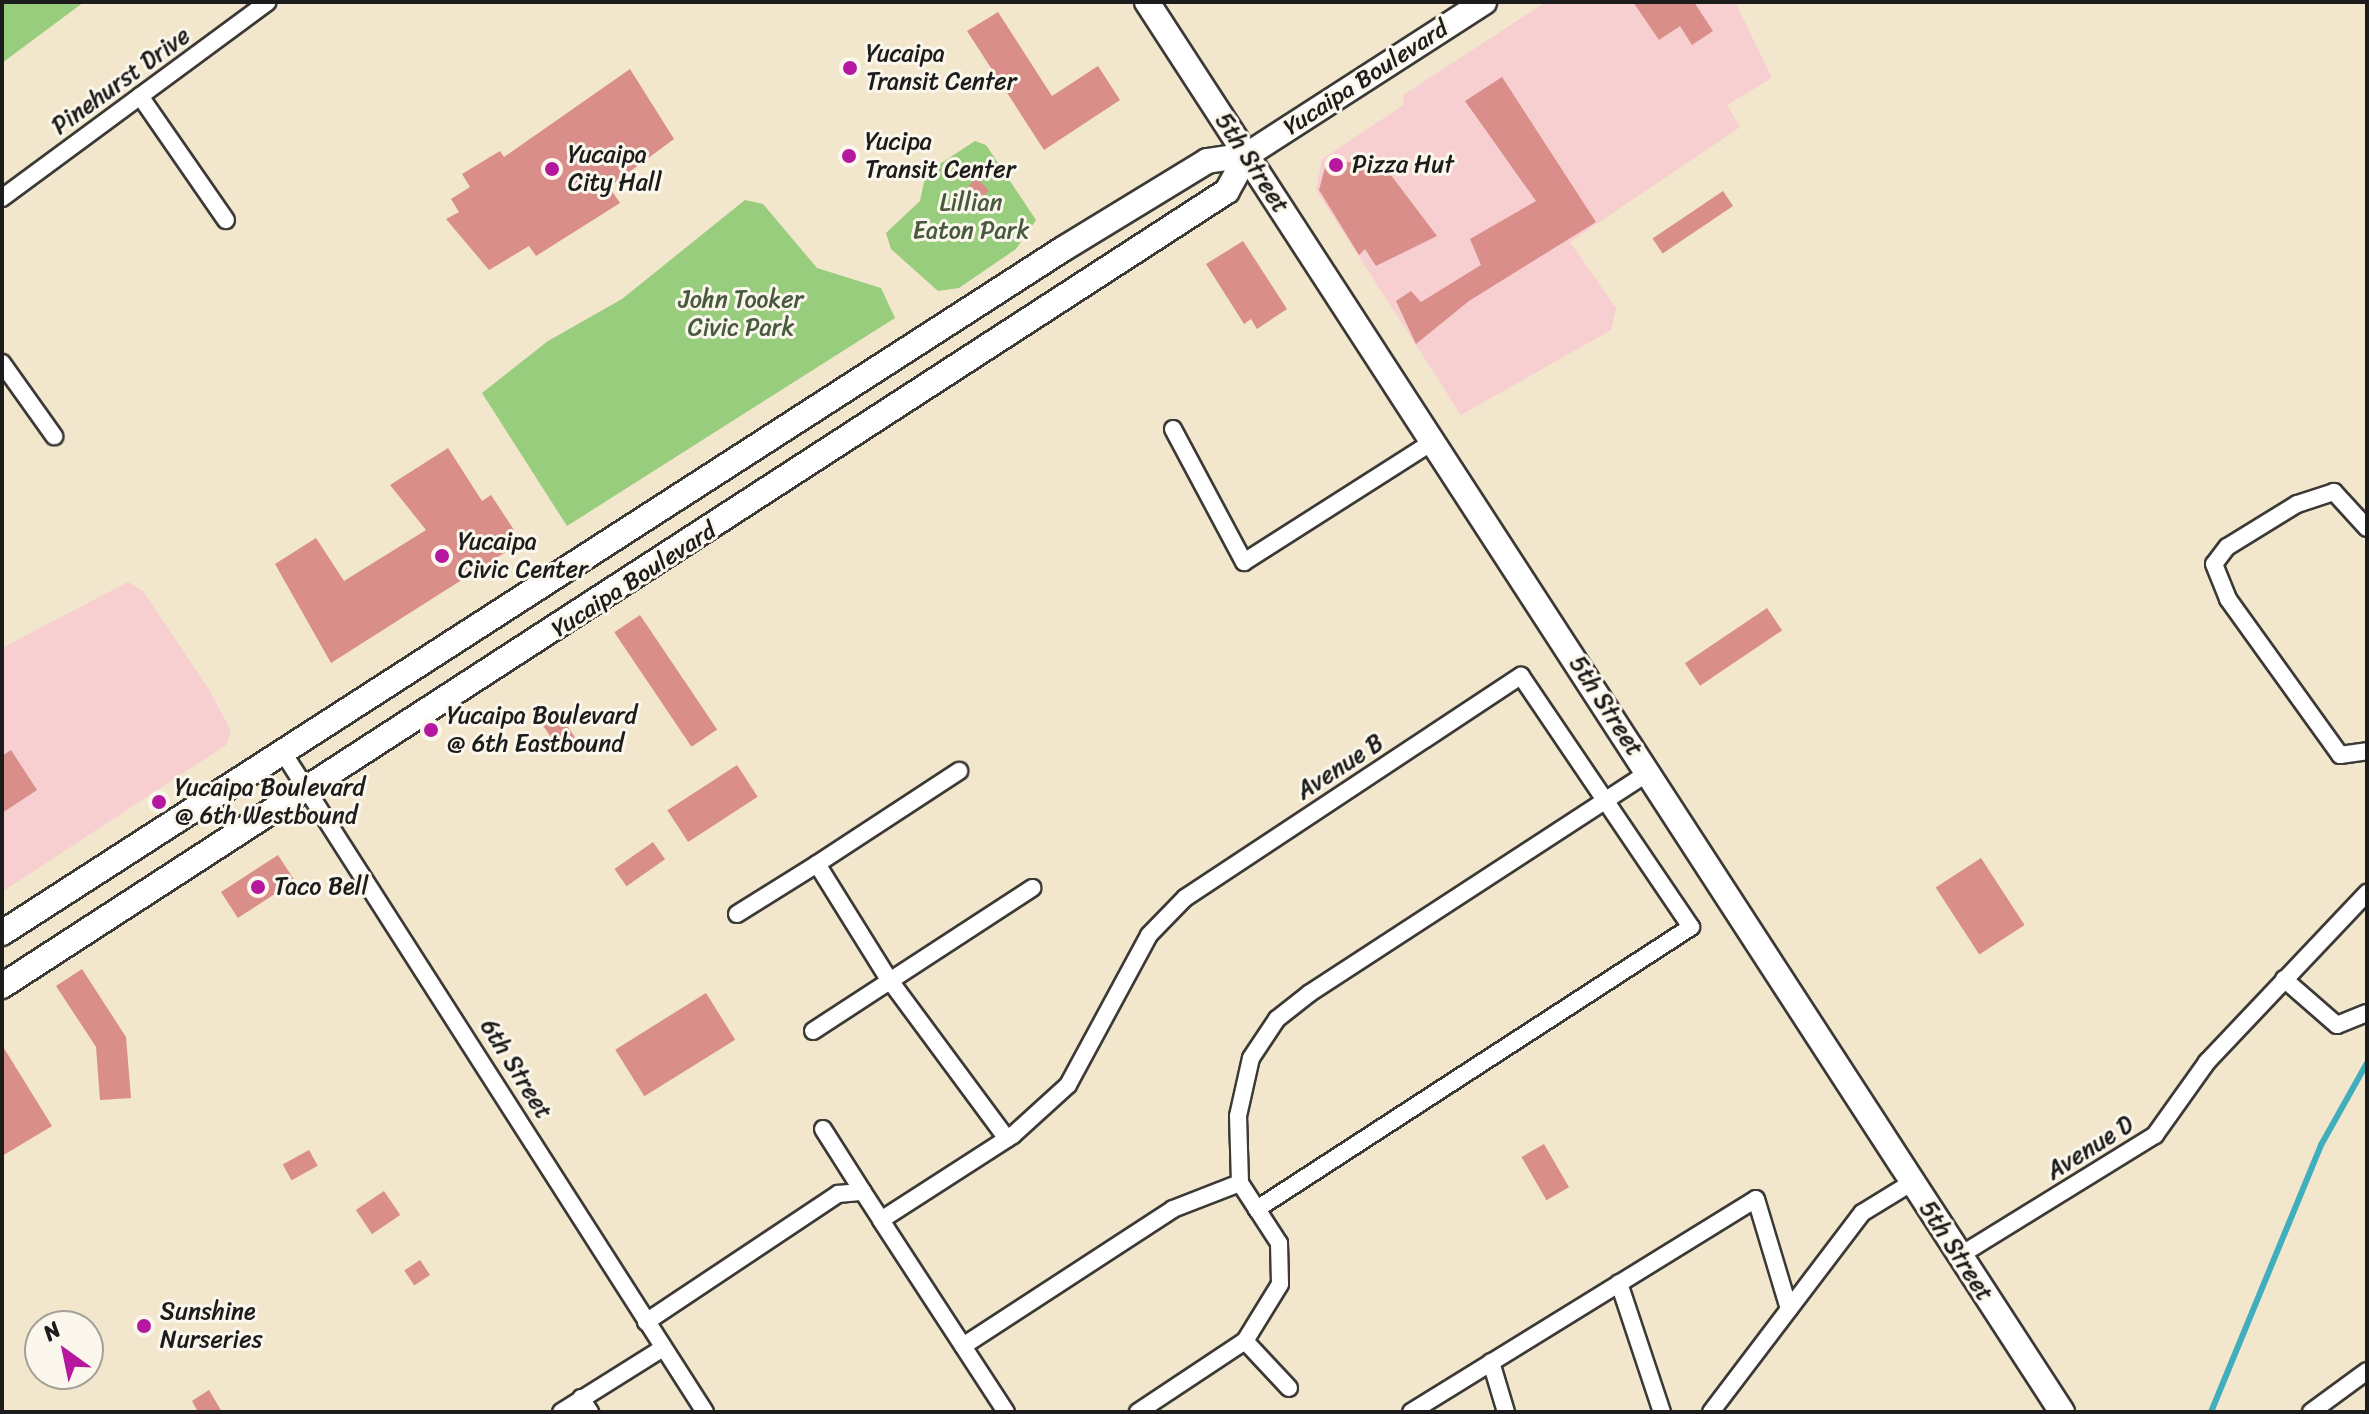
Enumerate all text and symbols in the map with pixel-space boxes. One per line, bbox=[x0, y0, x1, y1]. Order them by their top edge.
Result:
street label: Yucaipa Boulevard bbox=[1279, 14, 1453, 142]
street label: Pinehurst Drive bbox=[46, 21, 196, 141]
place label: Yucaipa Transit Center bbox=[866, 40, 1018, 96]
marker: Yucaipa Transit Center bbox=[841, 59, 859, 77]
street label: 5th Street bbox=[1209, 107, 1295, 219]
place label: Yucipa Transit Center bbox=[865, 128, 1017, 184]
place label: Yucaipa City Hall bbox=[568, 141, 662, 197]
marker: Yucipa Transit Center bbox=[840, 147, 858, 165]
place label: Pizza Hut bbox=[1352, 151, 1455, 179]
marker: Pizza Hut bbox=[1327, 156, 1345, 174]
marker: Yucaipa City Hall bbox=[543, 160, 561, 178]
park label: Lillian Eaton Park bbox=[913, 189, 1029, 245]
park label: John Tooker Civic Park bbox=[679, 286, 803, 342]
street label: Yucaipa Boulevard bbox=[547, 516, 721, 644]
place label: Yucaipa Civic Center bbox=[458, 528, 589, 584]
marker: Yucaipa Civic Center bbox=[433, 547, 451, 565]
street label: 5th Street bbox=[1563, 650, 1649, 762]
place label: Yucaipa Boulevard @ 6th Eastbound bbox=[447, 702, 636, 758]
marker: Yucaipa Boulevard @ 6th Eastbound bbox=[422, 721, 440, 739]
street label: Avenue B bbox=[1291, 728, 1389, 806]
place label: Yucaipa Boulevard @ 6th Westbound bbox=[175, 774, 364, 830]
marker: Yucaipa Boulevard @ 6th Westbound bbox=[150, 793, 168, 811]
place label: Taco Bell bbox=[274, 873, 369, 901]
marker: Taco Bell bbox=[249, 878, 267, 896]
street label: 6th Street bbox=[474, 1014, 558, 1124]
street label: Avenue D bbox=[2041, 1110, 2139, 1186]
street label: 5th Street bbox=[1913, 1195, 1999, 1307]
place label: Sunshine Nurseries bbox=[160, 1298, 263, 1354]
north arrow bbox=[24, 1310, 104, 1390]
text: N bbox=[35, 1311, 69, 1352]
marker: Sunshine Nurseries bbox=[135, 1317, 153, 1335]

